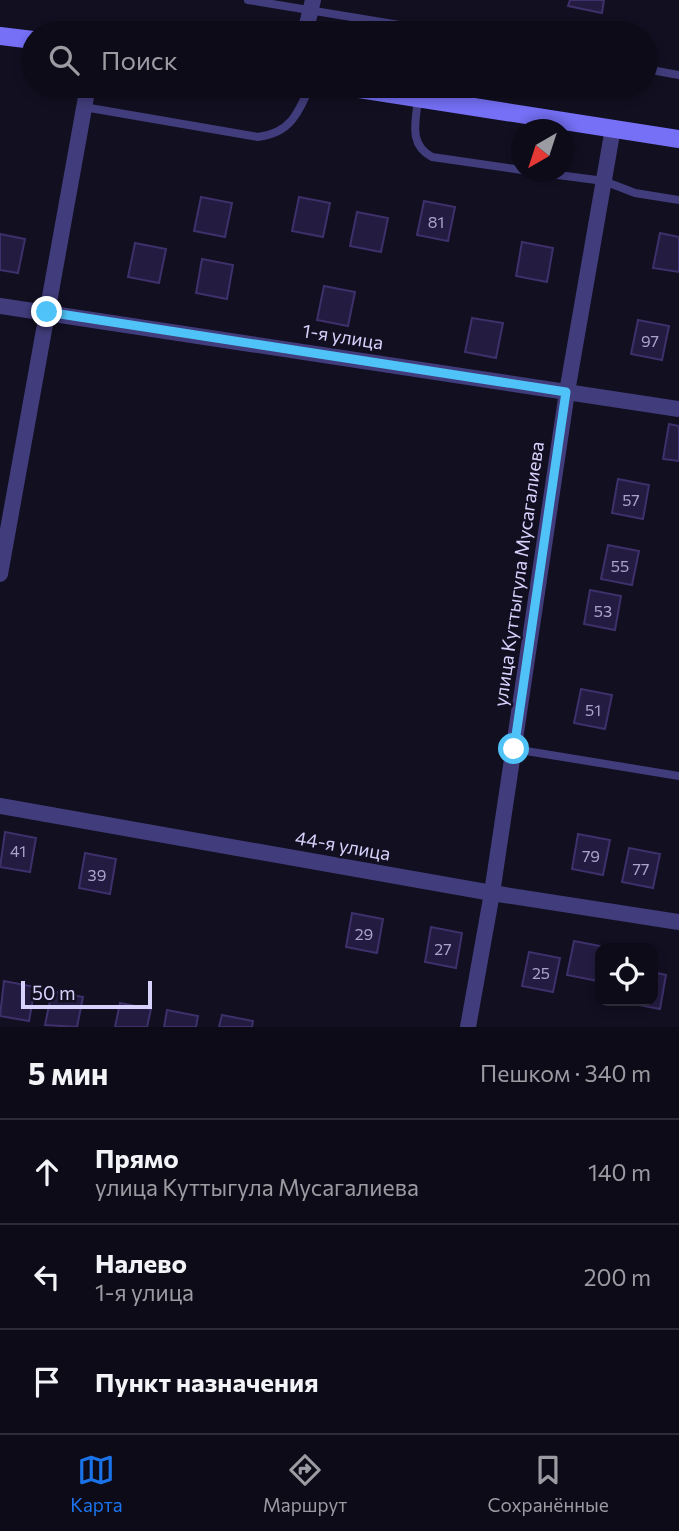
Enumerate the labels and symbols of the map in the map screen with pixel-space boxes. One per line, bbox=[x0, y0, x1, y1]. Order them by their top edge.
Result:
north arrow bbox=[511, 119, 574, 182]
house number: 81 bbox=[428, 212, 444, 231]
route end bbox=[31, 296, 62, 327]
street label: 1-я улица bbox=[301, 318, 385, 354]
house number: 97 bbox=[641, 331, 659, 350]
street label: улица Куттыгула Мусагалиева bbox=[488, 440, 548, 708]
house number: 57 bbox=[622, 490, 640, 509]
house number: 55 bbox=[611, 556, 629, 575]
house number: 53 bbox=[594, 601, 612, 620]
house number: 51 bbox=[585, 700, 601, 719]
route start bbox=[498, 733, 529, 764]
street label: 44-я улица bbox=[294, 825, 392, 865]
house number: 41 bbox=[10, 841, 26, 860]
house number: 79 bbox=[582, 846, 600, 865]
house number: 77 bbox=[633, 859, 649, 878]
house number: 39 bbox=[88, 865, 106, 884]
house number: 29 bbox=[355, 924, 373, 943]
house number: 27 bbox=[434, 939, 452, 958]
house number: 25 bbox=[532, 963, 550, 982]
scale bar bbox=[21, 978, 152, 1010]

